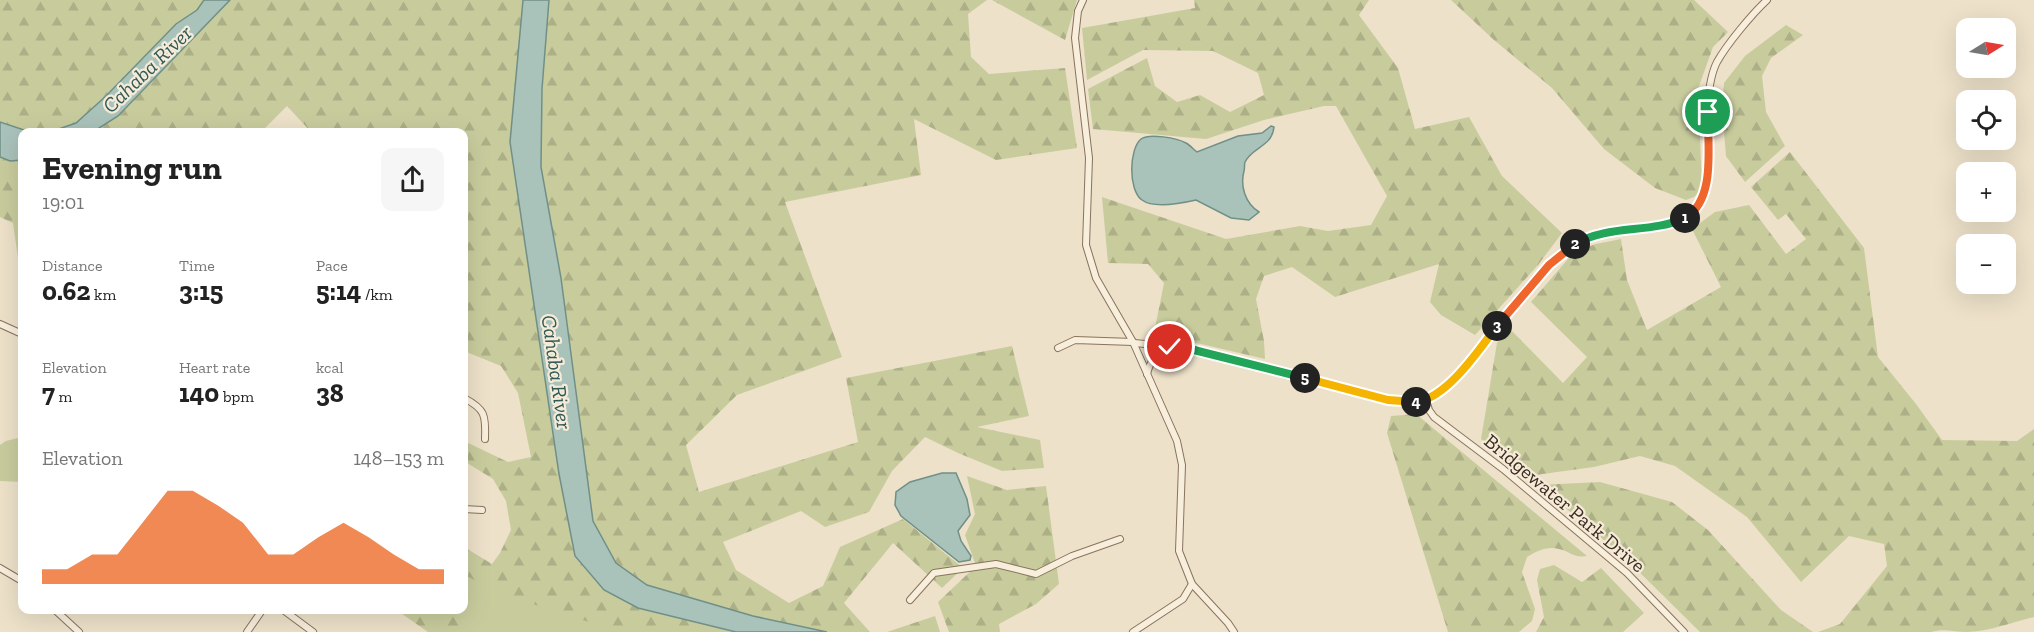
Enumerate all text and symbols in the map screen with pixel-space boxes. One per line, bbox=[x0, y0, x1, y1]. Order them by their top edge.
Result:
north arrow bbox=[1956, 18, 2016, 78]
map controls bbox=[1956, 18, 2016, 294]
water label: Cahaba River bbox=[97, 20, 198, 118]
pin bbox=[1682, 86, 1733, 137]
button: locate bbox=[1956, 90, 2016, 150]
icon: arrive bbox=[1691, 95, 1724, 128]
text: Evening run bbox=[42, 148, 222, 187]
button: share bbox=[381, 148, 444, 211]
button: + bbox=[1956, 162, 2016, 222]
text: 19:01 bbox=[42, 190, 84, 214]
pin: 1 bbox=[1670, 203, 1700, 233]
text: 1 bbox=[1682, 208, 1688, 227]
pin: 2 bbox=[1560, 229, 1590, 259]
text: 2 bbox=[1571, 234, 1579, 253]
button: − bbox=[1956, 234, 2016, 294]
text: Distance bbox=[42, 256, 103, 275]
text: Time bbox=[179, 256, 215, 275]
text: Pace bbox=[316, 256, 348, 275]
text: 0.62 bbox=[42, 275, 90, 307]
text: 3:15 bbox=[179, 275, 223, 307]
text: 5:14 bbox=[316, 275, 361, 307]
text: km bbox=[90, 285, 116, 304]
text: /km bbox=[361, 285, 393, 304]
pin: 3 bbox=[1482, 311, 1512, 341]
water label: Cahaba River bbox=[537, 313, 577, 431]
text: 3 bbox=[1493, 316, 1501, 335]
pin bbox=[1144, 321, 1195, 372]
icon: check bbox=[1153, 330, 1186, 363]
text: Elevation bbox=[42, 358, 107, 377]
text: Heart rate bbox=[179, 358, 250, 377]
text: kcal bbox=[316, 358, 343, 377]
pin: 5 bbox=[1290, 363, 1320, 393]
text: 5 bbox=[1301, 368, 1309, 387]
text: 7 bbox=[42, 377, 55, 409]
text: 140 bbox=[179, 377, 219, 409]
text: 38 bbox=[316, 377, 344, 409]
text: m bbox=[55, 387, 72, 406]
text: bpm bbox=[219, 387, 254, 406]
pin: 4 bbox=[1401, 387, 1431, 417]
text: 4 bbox=[1411, 392, 1421, 411]
street label: Bridgewater Park Drive bbox=[1480, 429, 1650, 577]
text: Elevation bbox=[42, 446, 123, 470]
text: 148–153 m bbox=[353, 446, 444, 470]

